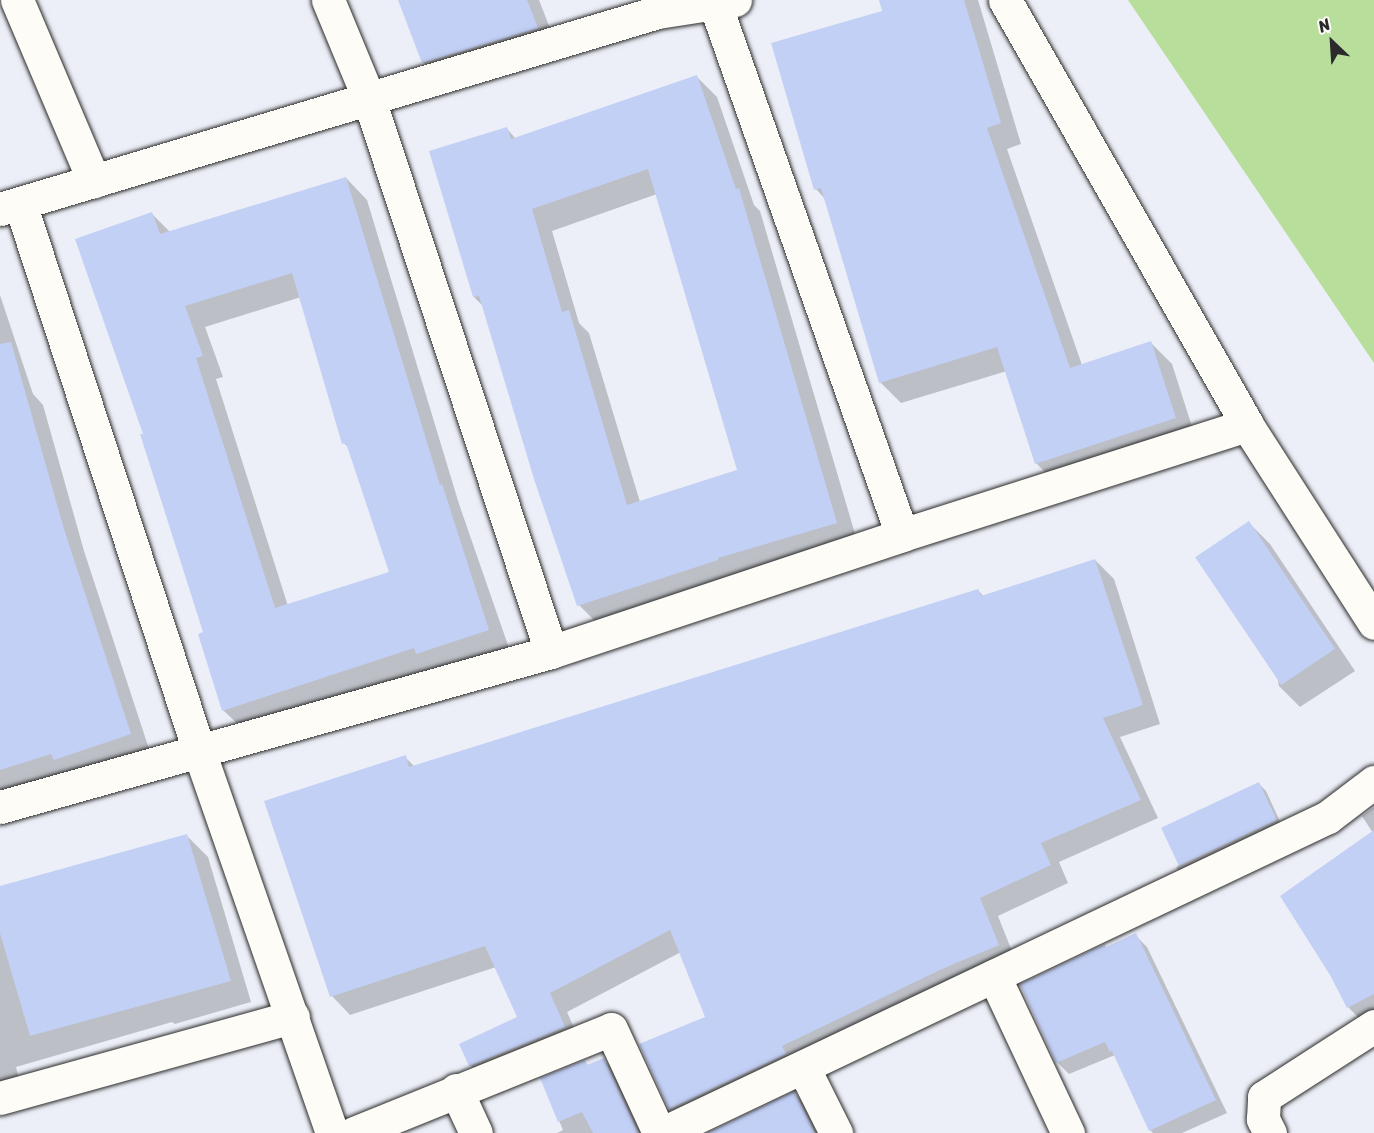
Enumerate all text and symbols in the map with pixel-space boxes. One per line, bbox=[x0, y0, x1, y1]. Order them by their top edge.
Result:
text: N bbox=[1313, 10, 1335, 41]
north arrow bbox=[1302, 12, 1362, 72]

